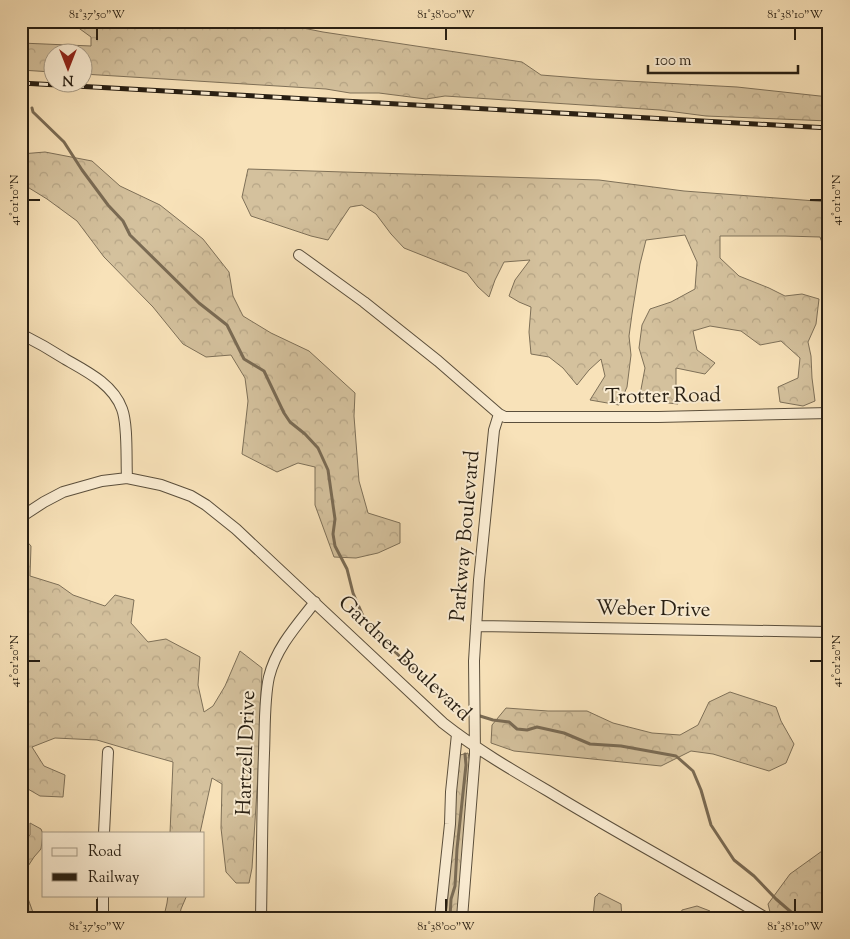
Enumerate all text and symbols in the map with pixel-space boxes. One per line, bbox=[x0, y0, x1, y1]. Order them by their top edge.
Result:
text: 81°37'50"W bbox=[69, 6, 126, 24]
text: 81°38'00"W bbox=[417, 6, 475, 24]
text: 81°38'10"W bbox=[767, 6, 823, 24]
north arrow bbox=[42, 42, 92, 92]
scale bar bbox=[648, 42, 798, 74]
text: 100 m bbox=[655, 51, 692, 72]
text: N bbox=[62, 69, 74, 89]
text: 41°01'10"N bbox=[6, 174, 24, 226]
text: 41°01'10"N bbox=[828, 174, 846, 226]
street label: Trotter Road bbox=[605, 381, 721, 413]
street label: Parkway Boulevard bbox=[444, 449, 488, 623]
street label: Gardner Boulevard bbox=[331, 589, 477, 729]
street label: Weber Drive bbox=[595, 594, 711, 626]
text: 41°01'20"N bbox=[6, 634, 24, 687]
text: 41°01'20"N bbox=[828, 634, 846, 687]
street label: Hartzell Drive bbox=[230, 690, 264, 816]
legend bbox=[42, 832, 205, 896]
text: Road bbox=[88, 842, 122, 863]
text: Railway bbox=[88, 868, 140, 889]
text: 81°37'50"W bbox=[69, 918, 126, 936]
text: 81°38'00"W bbox=[417, 918, 475, 936]
text: 81°38'10"W bbox=[767, 918, 823, 936]

